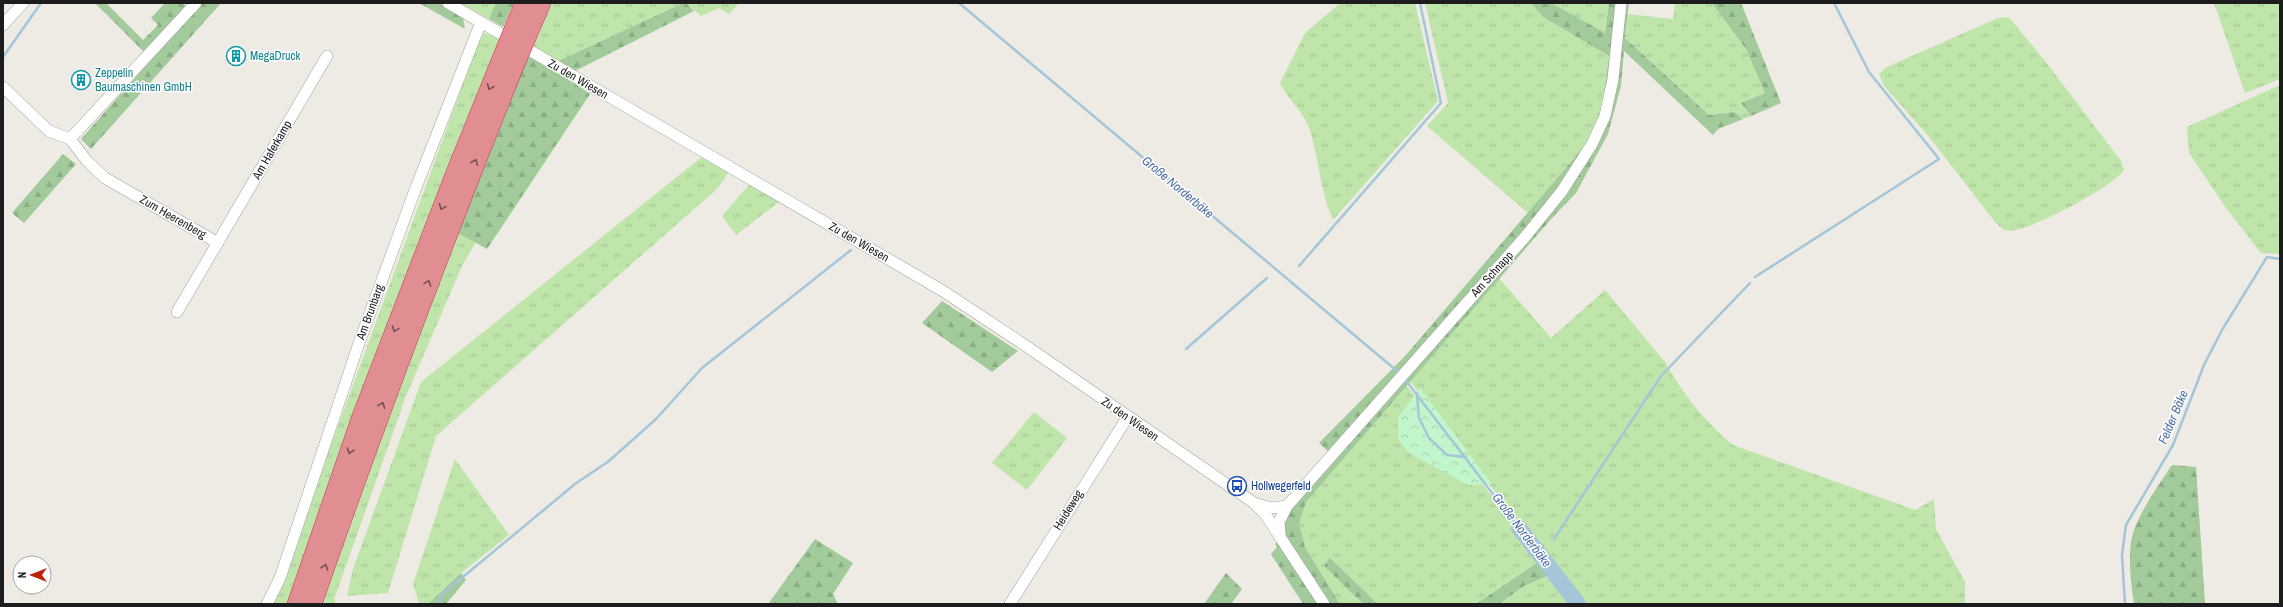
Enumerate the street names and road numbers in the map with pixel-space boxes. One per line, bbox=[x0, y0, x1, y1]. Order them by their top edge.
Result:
street label: Zu den Wiesen bbox=[545, 55, 611, 103]
street label: Am Haferkamp bbox=[248, 118, 295, 183]
street label: Zum Heerenberg bbox=[137, 191, 210, 243]
street label: Zu den Wiesen bbox=[826, 218, 892, 266]
street label: Am Schnapp bbox=[1467, 248, 1517, 301]
street label: Am Brunbarg bbox=[352, 282, 388, 343]
street label: Zu den Wiesen bbox=[1098, 393, 1162, 445]
street label: Heideweg bbox=[1049, 487, 1087, 533]

